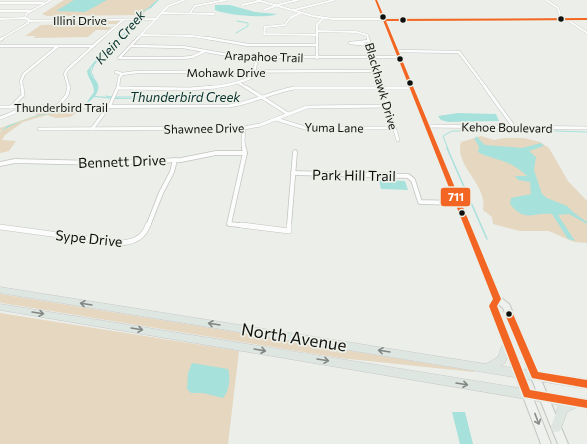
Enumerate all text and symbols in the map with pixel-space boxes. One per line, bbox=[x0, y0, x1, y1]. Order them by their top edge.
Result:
water label: Klein Creek bbox=[92, 6, 149, 67]
unlabelled marker bbox=[378, 12, 388, 22]
street label: Illini Drive bbox=[53, 13, 107, 27]
unlabelled marker bbox=[556, 14, 566, 24]
unlabelled marker bbox=[398, 15, 408, 25]
street label: Blackhawk Drive bbox=[363, 41, 401, 131]
street label: Arapahoe Trail bbox=[224, 48, 304, 64]
unlabelled marker bbox=[395, 54, 405, 64]
street label: Mohawk Drive bbox=[186, 65, 266, 79]
unlabelled marker bbox=[405, 78, 415, 88]
water label: Thunderbird Creek bbox=[130, 89, 241, 105]
street label: Thunderbird Trail bbox=[14, 100, 108, 114]
street label: Yuma Lane bbox=[304, 119, 364, 135]
street label: Kehoe Boulevard bbox=[461, 119, 553, 135]
street label: Shawnee Drive bbox=[164, 120, 244, 136]
street label: Bennett Drive bbox=[78, 151, 166, 171]
street label: Park Hill Trail bbox=[312, 166, 396, 184]
line badge: 711 bbox=[440, 187, 471, 207]
text: 711 bbox=[448, 190, 464, 203]
unlabelled marker bbox=[457, 208, 467, 218]
street label: Sype Drive bbox=[55, 226, 123, 250]
one-way arrow bbox=[80, 299, 93, 307]
one-way arrow bbox=[32, 309, 45, 317]
unlabelled marker bbox=[504, 309, 514, 319]
street label: North Avenue bbox=[240, 318, 348, 356]
one-way arrow bbox=[208, 320, 221, 328]
one-way arrow bbox=[130, 325, 143, 333]
one-way arrow bbox=[254, 346, 267, 354]
one-way arrow bbox=[378, 347, 391, 355]
one-way arrow bbox=[316, 356, 329, 364]
one-way arrow bbox=[455, 380, 468, 388]
one-way arrow bbox=[533, 412, 541, 424]

